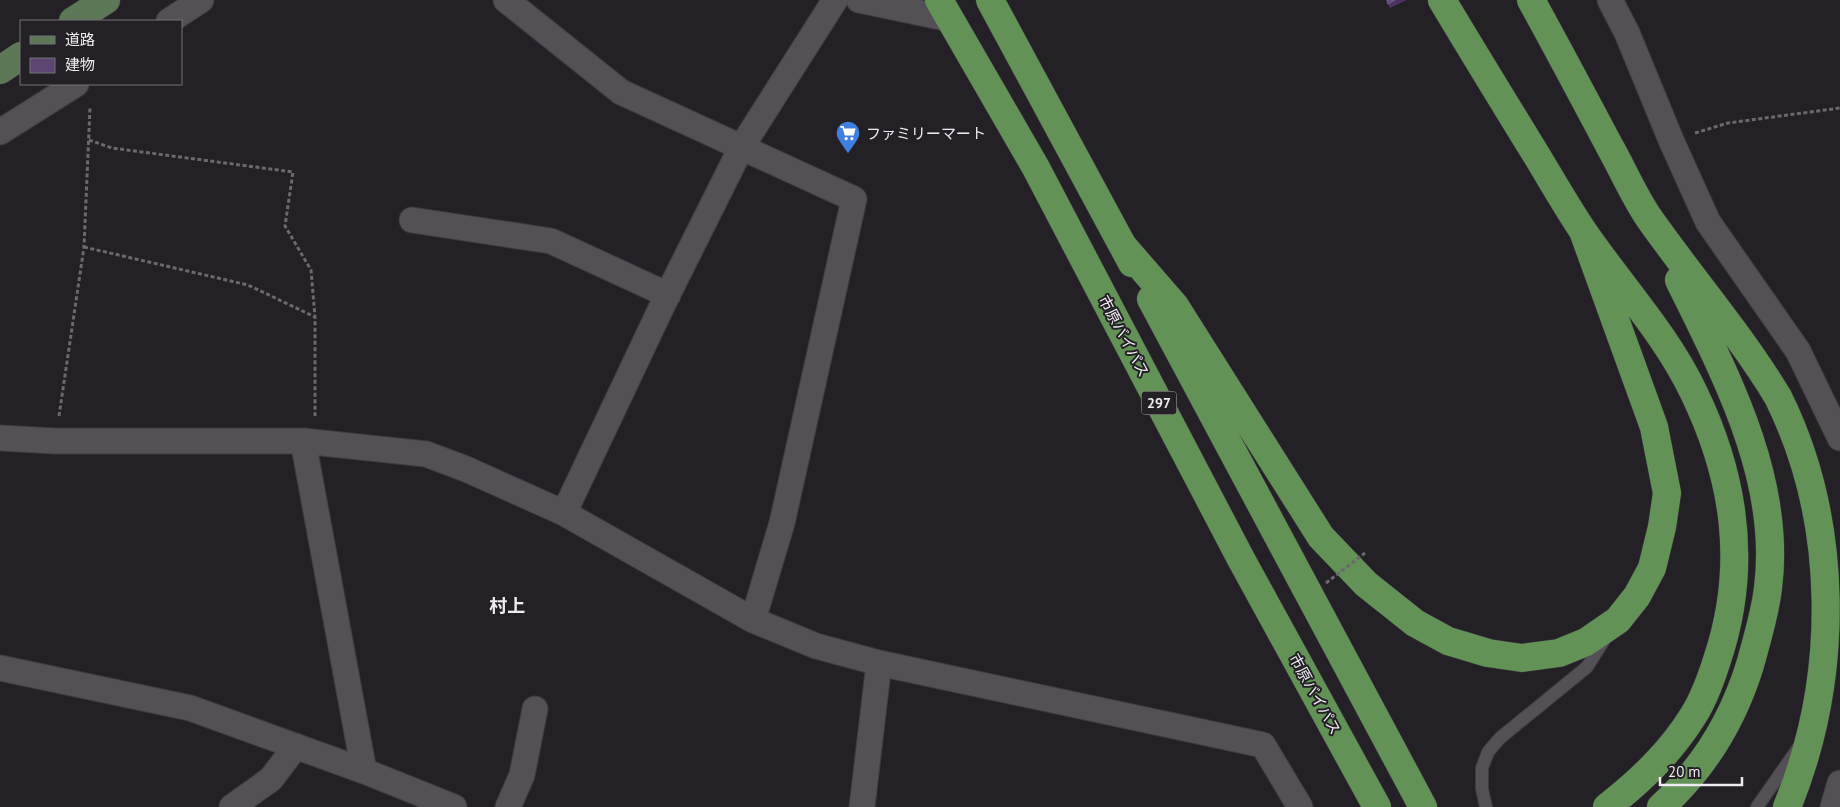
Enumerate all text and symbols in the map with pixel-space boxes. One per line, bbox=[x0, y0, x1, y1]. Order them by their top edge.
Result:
legend bbox=[20, 20, 182, 85]
text: 道路 bbox=[65, 30, 95, 49]
text: 建物 bbox=[65, 55, 95, 74]
supermarket icon: ファミリーマート bbox=[835, 120, 861, 154]
place label: ファミリーマート bbox=[866, 124, 986, 143]
street label: 市原バイパス bbox=[1095, 292, 1153, 380]
road number: 297 bbox=[1142, 392, 1176, 414]
district label: 村上 bbox=[489, 594, 525, 617]
street label: 市原バイパス bbox=[1285, 650, 1345, 738]
scale bar bbox=[1660, 754, 1742, 786]
text: 20 m bbox=[1668, 762, 1701, 781]

